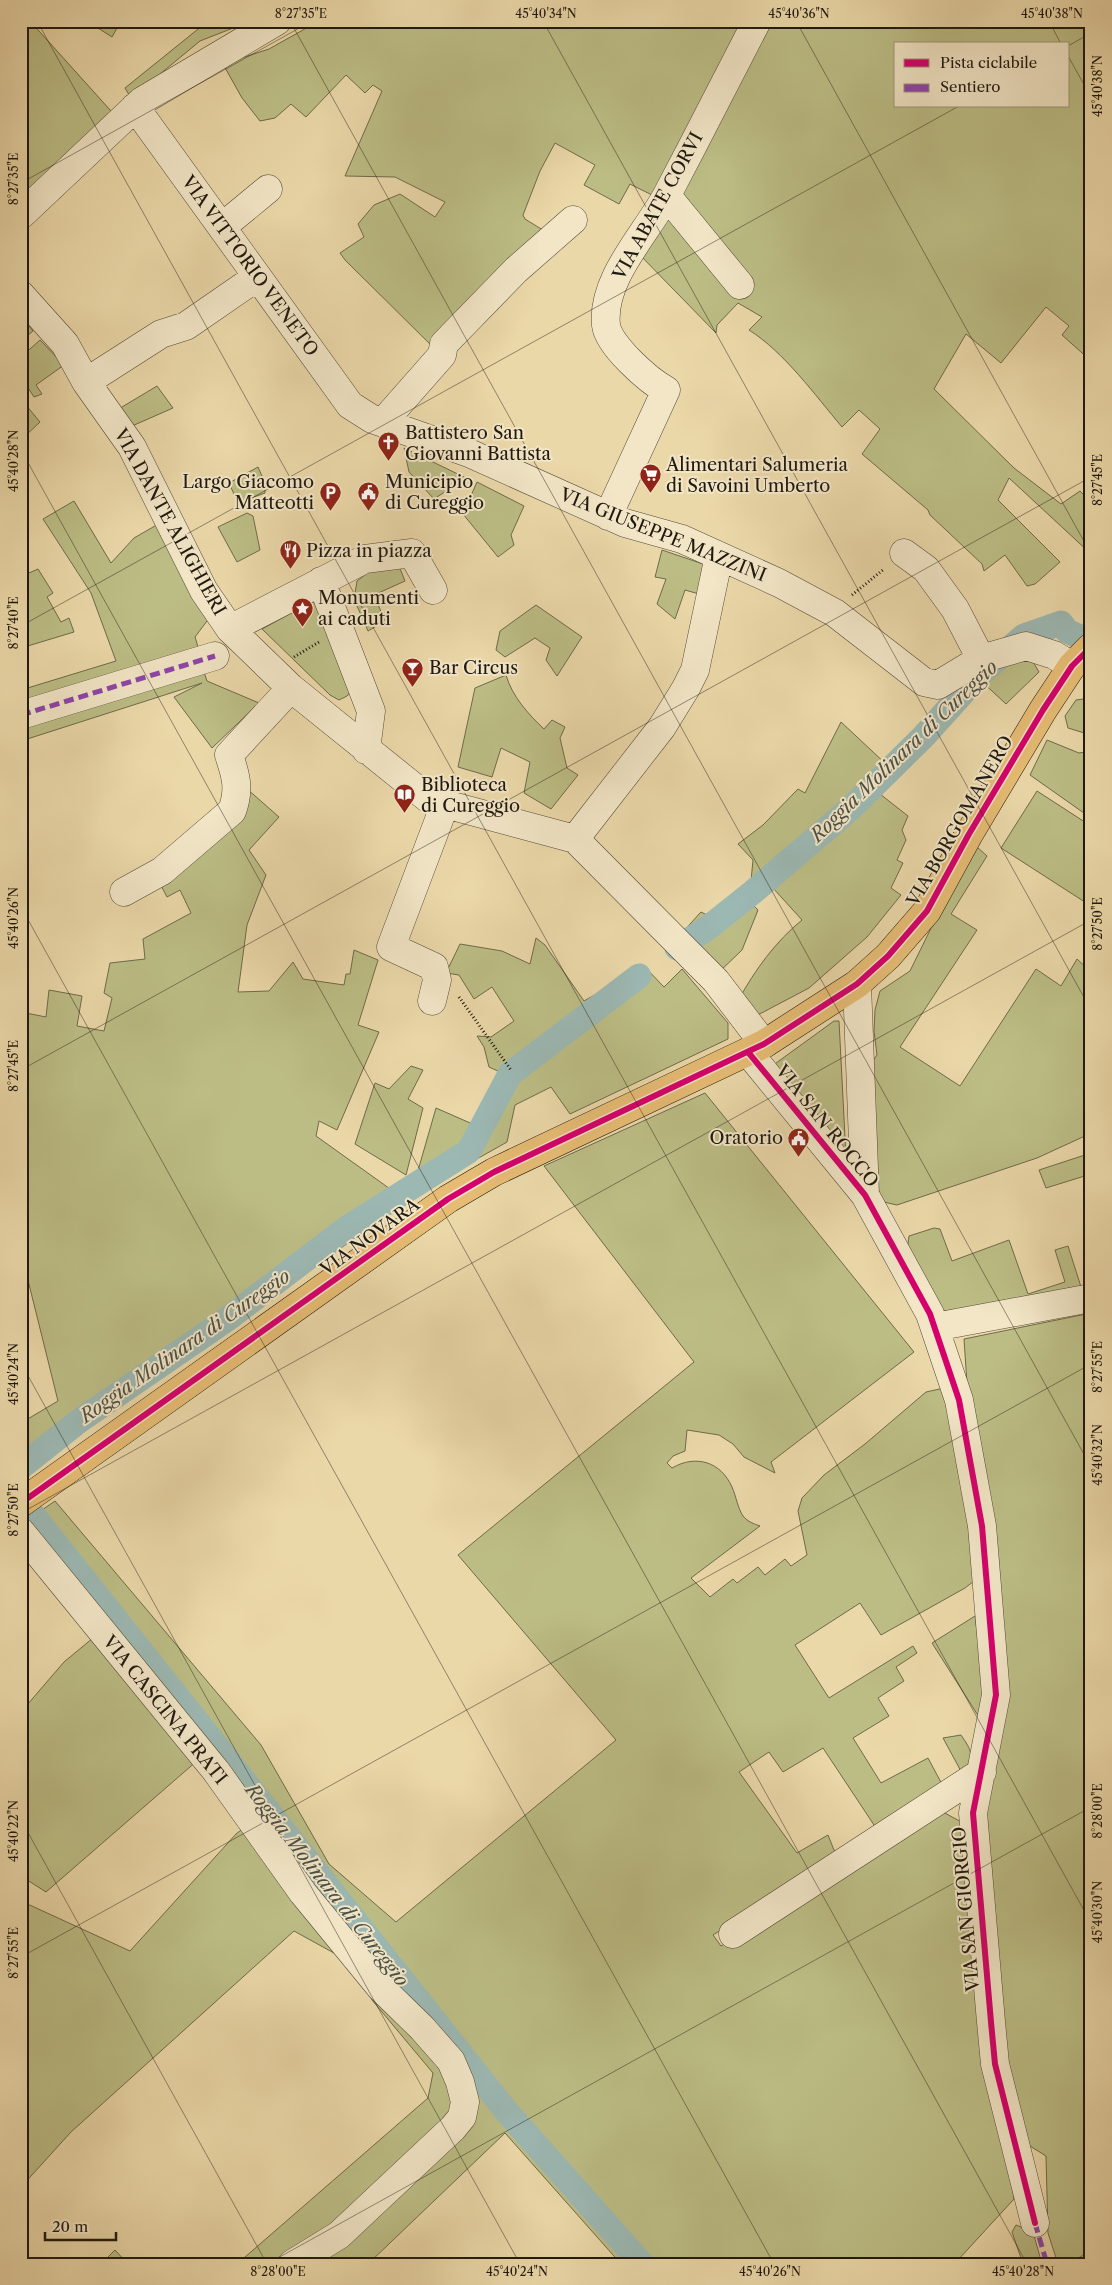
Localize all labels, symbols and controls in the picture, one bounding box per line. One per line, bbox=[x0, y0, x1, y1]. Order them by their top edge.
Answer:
text: 8°27'35"E bbox=[275, 6, 327, 21]
text: 45°40'34"N bbox=[515, 6, 577, 21]
text: 45°40'36"N bbox=[768, 6, 830, 21]
text: 45°40'38"N bbox=[1021, 6, 1083, 21]
legend bbox=[894, 42, 1070, 108]
text: Pista ciclabile bbox=[940, 53, 1037, 72]
text: 45°40'38"N bbox=[1090, 55, 1105, 117]
text: Sentiero bbox=[940, 77, 1000, 96]
street label: VIA ABATE CORVI bbox=[608, 128, 708, 285]
text: 8°27'35"E bbox=[6, 153, 21, 205]
street label: VIA VITTORIO VENETO bbox=[176, 171, 323, 361]
place label: Battistero San Giovanni Battista bbox=[405, 422, 551, 465]
street label: VIA DANTE ALIGHIERI bbox=[109, 424, 231, 619]
text: 45°40'28"N bbox=[6, 430, 21, 492]
church icon: Battistero San Giovanni Battista bbox=[377, 431, 401, 462]
place label: Alimentari Salumeria di Savoini Umberto bbox=[665, 454, 849, 497]
text: 8°27'45"E bbox=[1090, 454, 1105, 506]
supermarket icon: Alimentari Salumeria di Savoini Umberto bbox=[638, 463, 662, 494]
place label: Largo Giacomo Matteotti bbox=[182, 471, 315, 514]
place label: Municipio di Cureggio bbox=[385, 471, 484, 514]
parking icon: Largo Giacomo Matteotti bbox=[318, 480, 342, 511]
public building icon: Municipio di Cureggio bbox=[357, 480, 381, 511]
street label: VIA GIUSEPPE MAZZINI bbox=[556, 483, 769, 587]
restaurant icon: Pizza in piazza bbox=[278, 539, 302, 570]
place label: Pizza in piazza bbox=[306, 540, 432, 562]
place label: Monumenti ai caduti bbox=[318, 587, 420, 630]
text: 8°27'40"E bbox=[6, 596, 21, 650]
place icon: Monumenti ai caduti bbox=[290, 596, 314, 627]
water label: Roggia Molinara di Cureggio bbox=[804, 655, 1002, 848]
bar icon: Bar Circus bbox=[401, 656, 425, 687]
place label: Bar Circus bbox=[429, 657, 518, 679]
street label: VIA BORGOMANERO bbox=[902, 732, 1018, 911]
place label: Biblioteca di Cureggio bbox=[421, 774, 520, 817]
library icon: Biblioteca di Cureggio bbox=[393, 783, 417, 814]
text: 45°40'26"N bbox=[6, 887, 21, 949]
text: 8°27'50"E bbox=[1090, 897, 1105, 951]
text: 8°27'45"E bbox=[6, 1040, 21, 1092]
street label: VIA SAN ROCCO bbox=[770, 1059, 883, 1192]
public building icon: Oratorio bbox=[787, 1126, 811, 1157]
place label: Oratorio bbox=[710, 1127, 783, 1149]
street label: VIA NOVARA bbox=[315, 1193, 425, 1281]
water label: Roggia Molinara di Cureggio bbox=[74, 1264, 295, 1429]
text: 8°27'55"E bbox=[1090, 1341, 1105, 1393]
text: 45°40'24"N bbox=[6, 1343, 21, 1405]
text: 45°40'32"N bbox=[1090, 1424, 1105, 1486]
text: 8°27'50"E bbox=[6, 1483, 21, 1537]
street label: VIA CASCINA PRATI bbox=[98, 1630, 232, 1789]
water label: Roggia Molinara di Cureggio bbox=[239, 1777, 413, 1991]
text: 8°28'00"E bbox=[1090, 1783, 1105, 1839]
text: 45°40'22"N bbox=[6, 1800, 21, 1862]
street label: VIA SAN GIORGIO bbox=[948, 1826, 984, 1993]
text: 45°40'30"N bbox=[1090, 1881, 1105, 1943]
text: 8°27'55"E bbox=[6, 1927, 21, 1979]
scale bar bbox=[45, 2210, 116, 2242]
text: 20 m bbox=[52, 2217, 88, 2236]
text: 8°28'00"E bbox=[250, 2264, 306, 2279]
text: 45°40'24"N bbox=[486, 2264, 548, 2279]
text: 45°40'26"N bbox=[739, 2264, 801, 2279]
text: 45°40'28"N bbox=[992, 2264, 1054, 2279]

